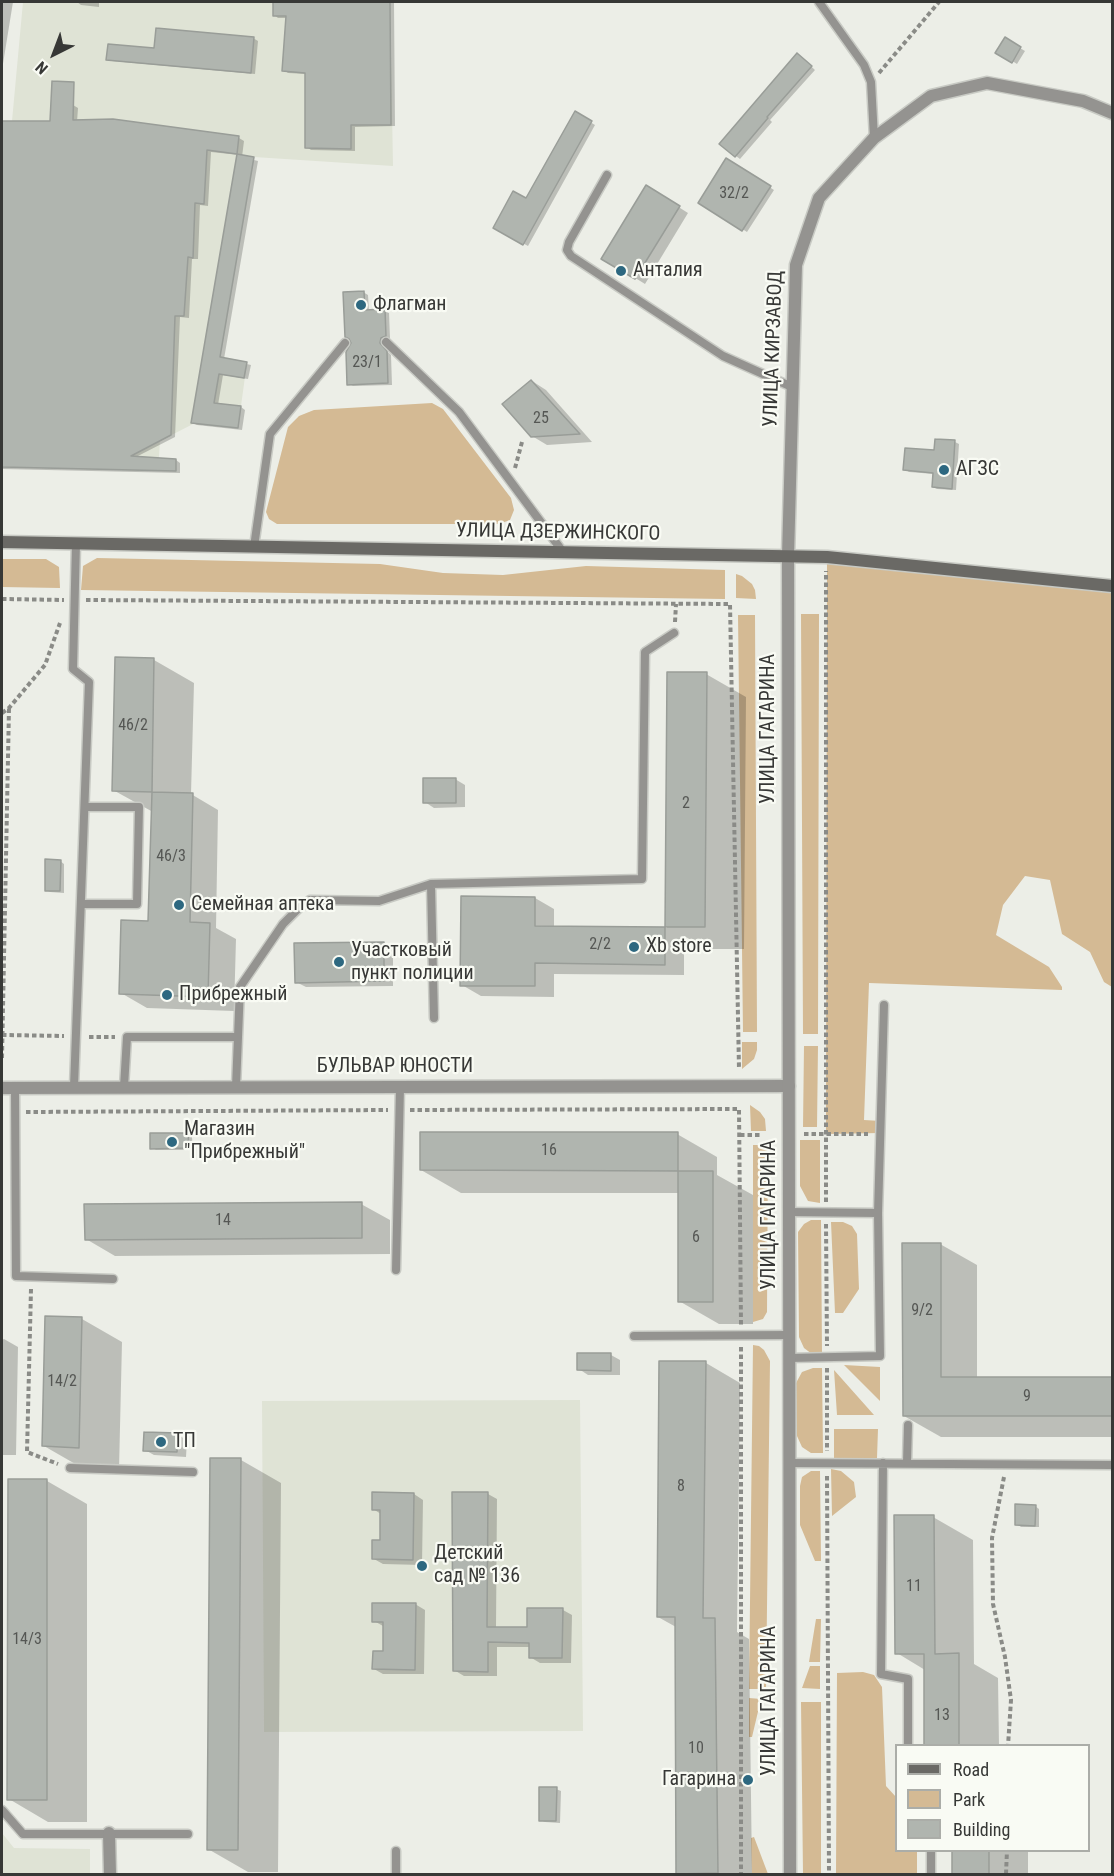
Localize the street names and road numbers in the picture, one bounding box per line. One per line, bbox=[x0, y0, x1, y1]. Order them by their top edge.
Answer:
street label: УЛИЦА КИРЗАВОД bbox=[759, 270, 789, 428]
street label: УЛИЦА ДЗЕРЖИНСКОГО bbox=[456, 519, 660, 547]
street label: УЛИЦА ГАГАРИНА bbox=[757, 654, 781, 804]
street label: БУЛЬВАР ЮНОСТИ bbox=[317, 1055, 473, 1079]
street label: УЛИЦА ГАГАРИНА bbox=[758, 1140, 782, 1290]
street label: УЛИЦА ГАГАРИНА bbox=[758, 1626, 782, 1776]

